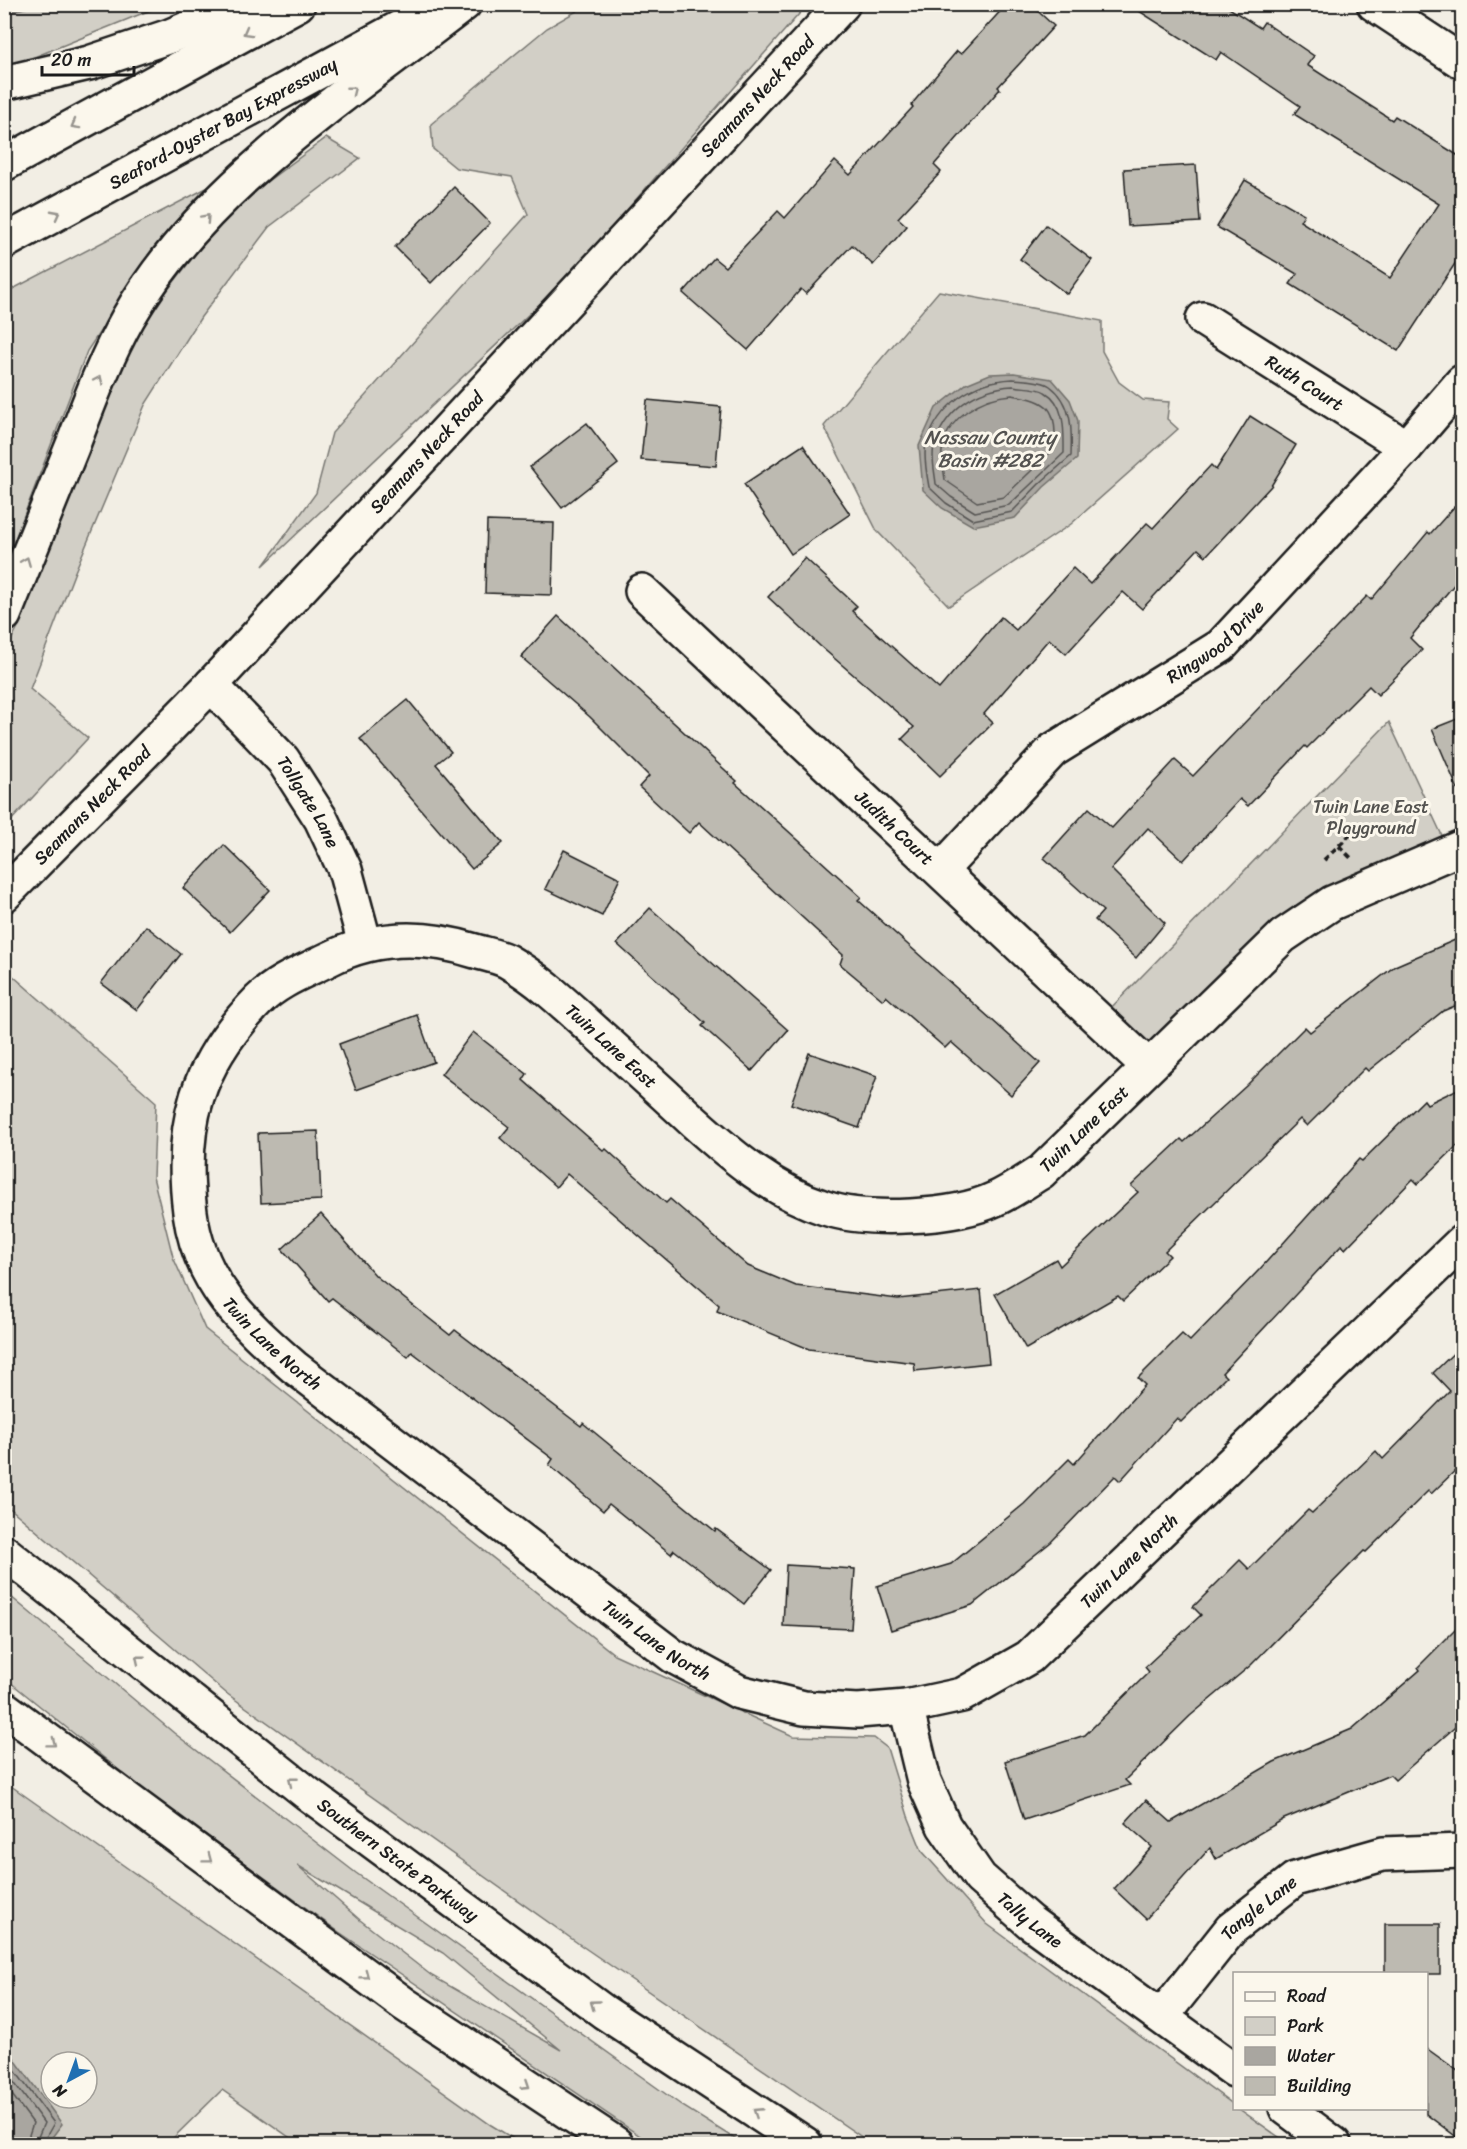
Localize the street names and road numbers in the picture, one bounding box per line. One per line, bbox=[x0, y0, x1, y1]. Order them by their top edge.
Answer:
street label: Seamans Neck Road bbox=[692, 26, 824, 165]
street label: Seaford-Oyster Bay Expressway bbox=[103, 48, 344, 198]
street label: Ruth Court bbox=[1259, 346, 1350, 420]
street label: Seamans Neck Road bbox=[361, 383, 493, 521]
street label: Ringwood Drive bbox=[1160, 592, 1272, 692]
street label: Seamans Neck Road bbox=[26, 737, 160, 873]
street label: Tollgate Lane bbox=[268, 749, 349, 854]
street label: Judith Court bbox=[846, 781, 942, 874]
street label: Twin Lane East bbox=[557, 995, 665, 1097]
street label: Twin Lane East bbox=[1031, 1077, 1137, 1181]
street label: Twin Lane North bbox=[214, 1290, 329, 1399]
street label: Twin Lane North bbox=[1072, 1505, 1186, 1617]
street label: Twin Lane North bbox=[595, 1591, 717, 1690]
street label: Southern State Parkway bbox=[310, 1789, 486, 1931]
street label: Tangle Lane bbox=[1212, 1867, 1305, 1947]
street label: Tally Lane bbox=[989, 1884, 1070, 1957]

